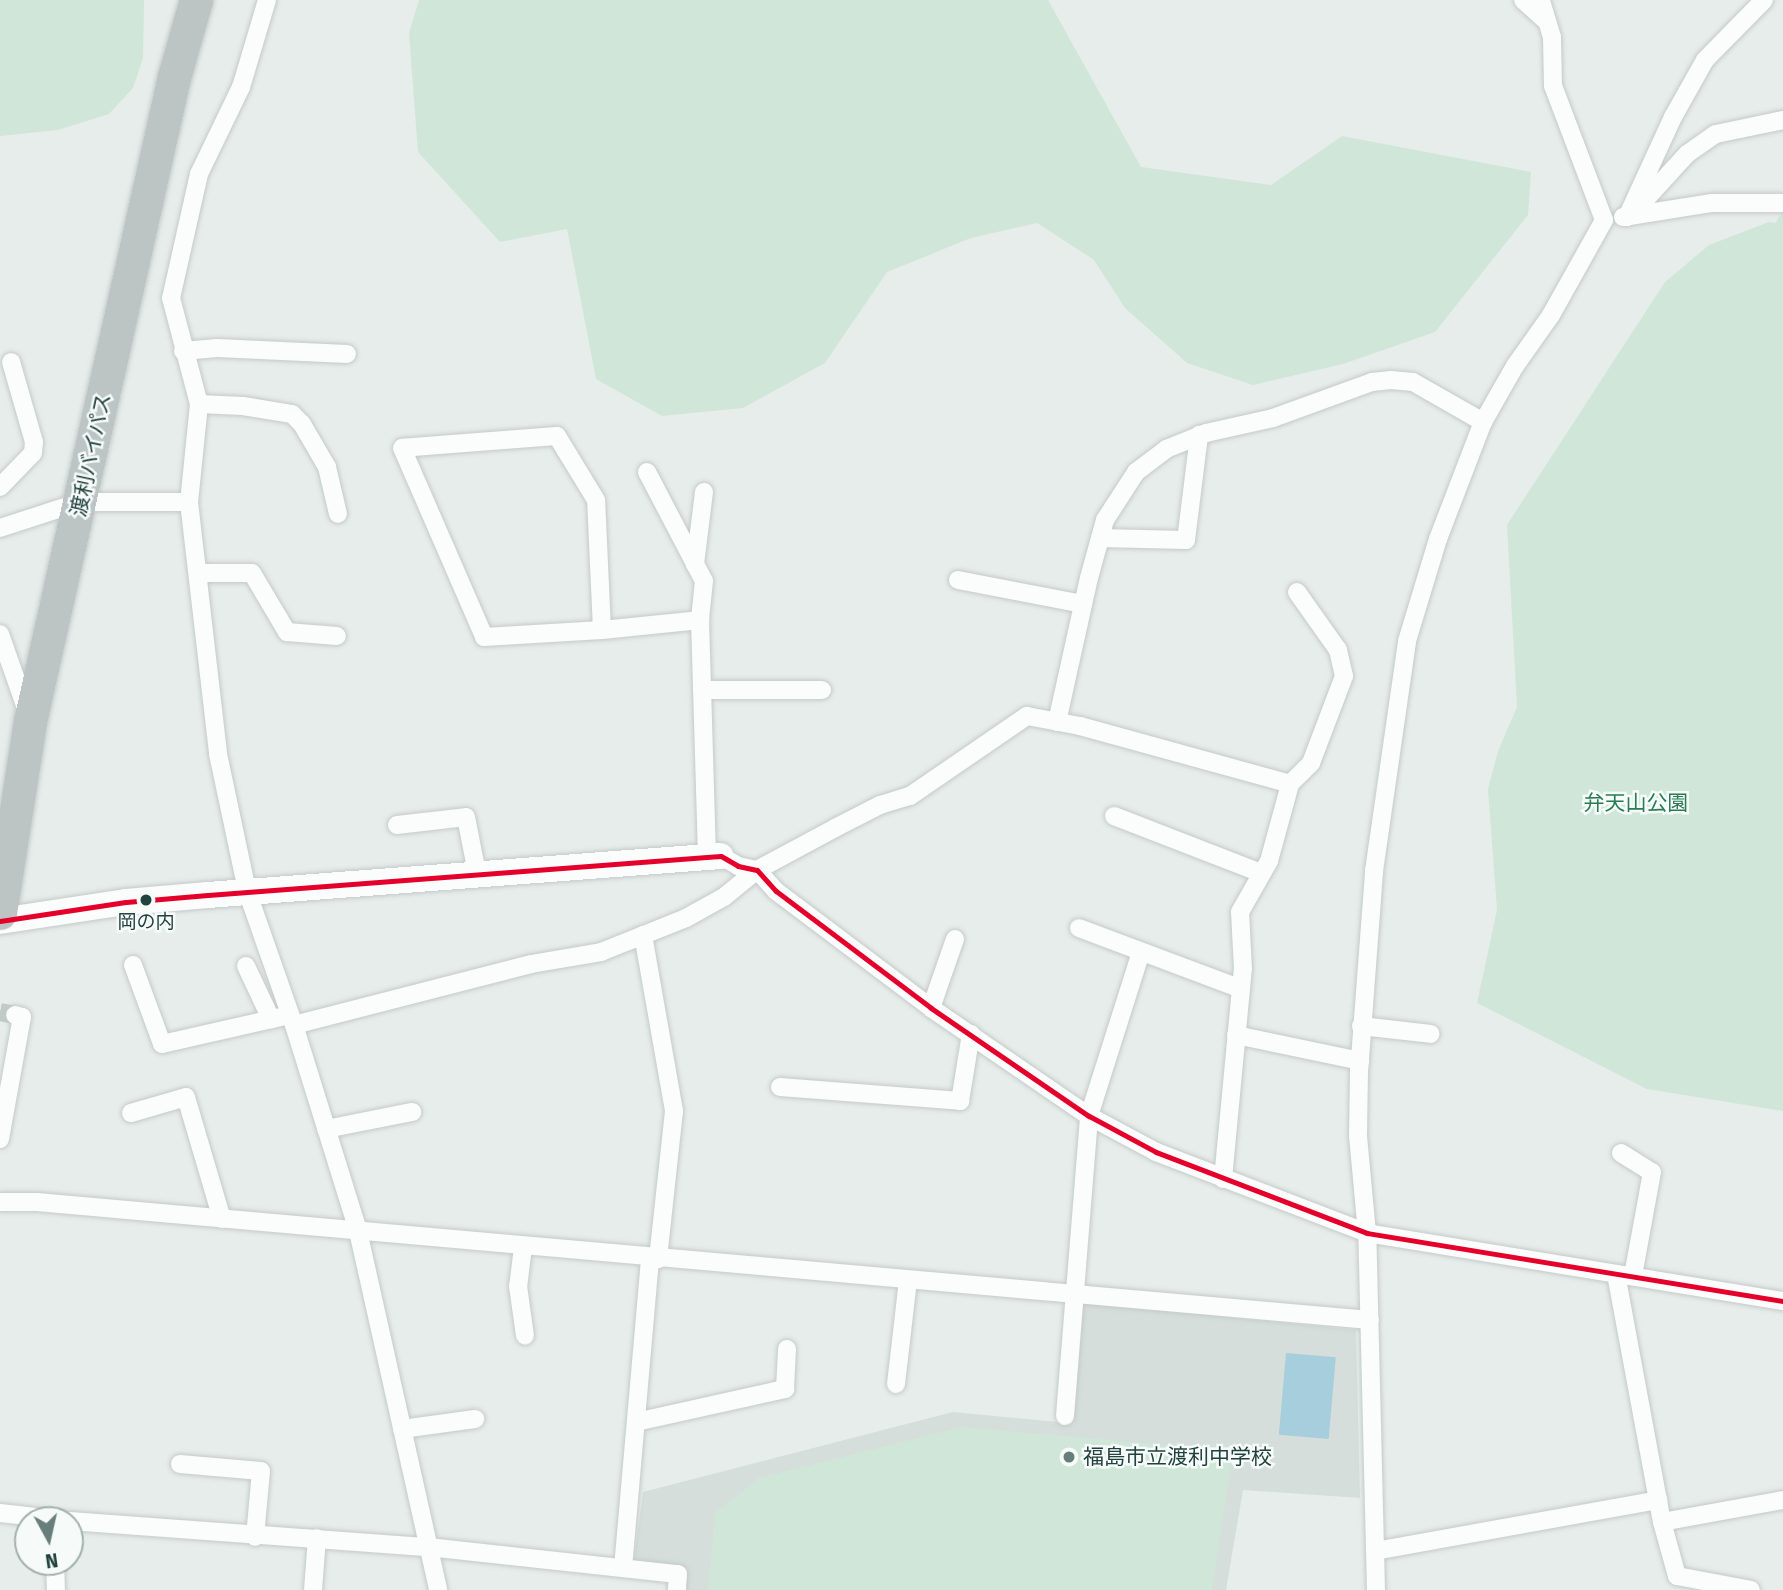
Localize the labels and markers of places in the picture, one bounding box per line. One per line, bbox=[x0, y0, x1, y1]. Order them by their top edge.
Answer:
marker: 岡の内 bbox=[139, 893, 153, 907]
place label: 岡の内 bbox=[118, 911, 174, 933]
place label: 福島市立渡利中学校 bbox=[1083, 1444, 1272, 1470]
marker: 福島市立渡利中学校 bbox=[1061, 1449, 1077, 1465]

